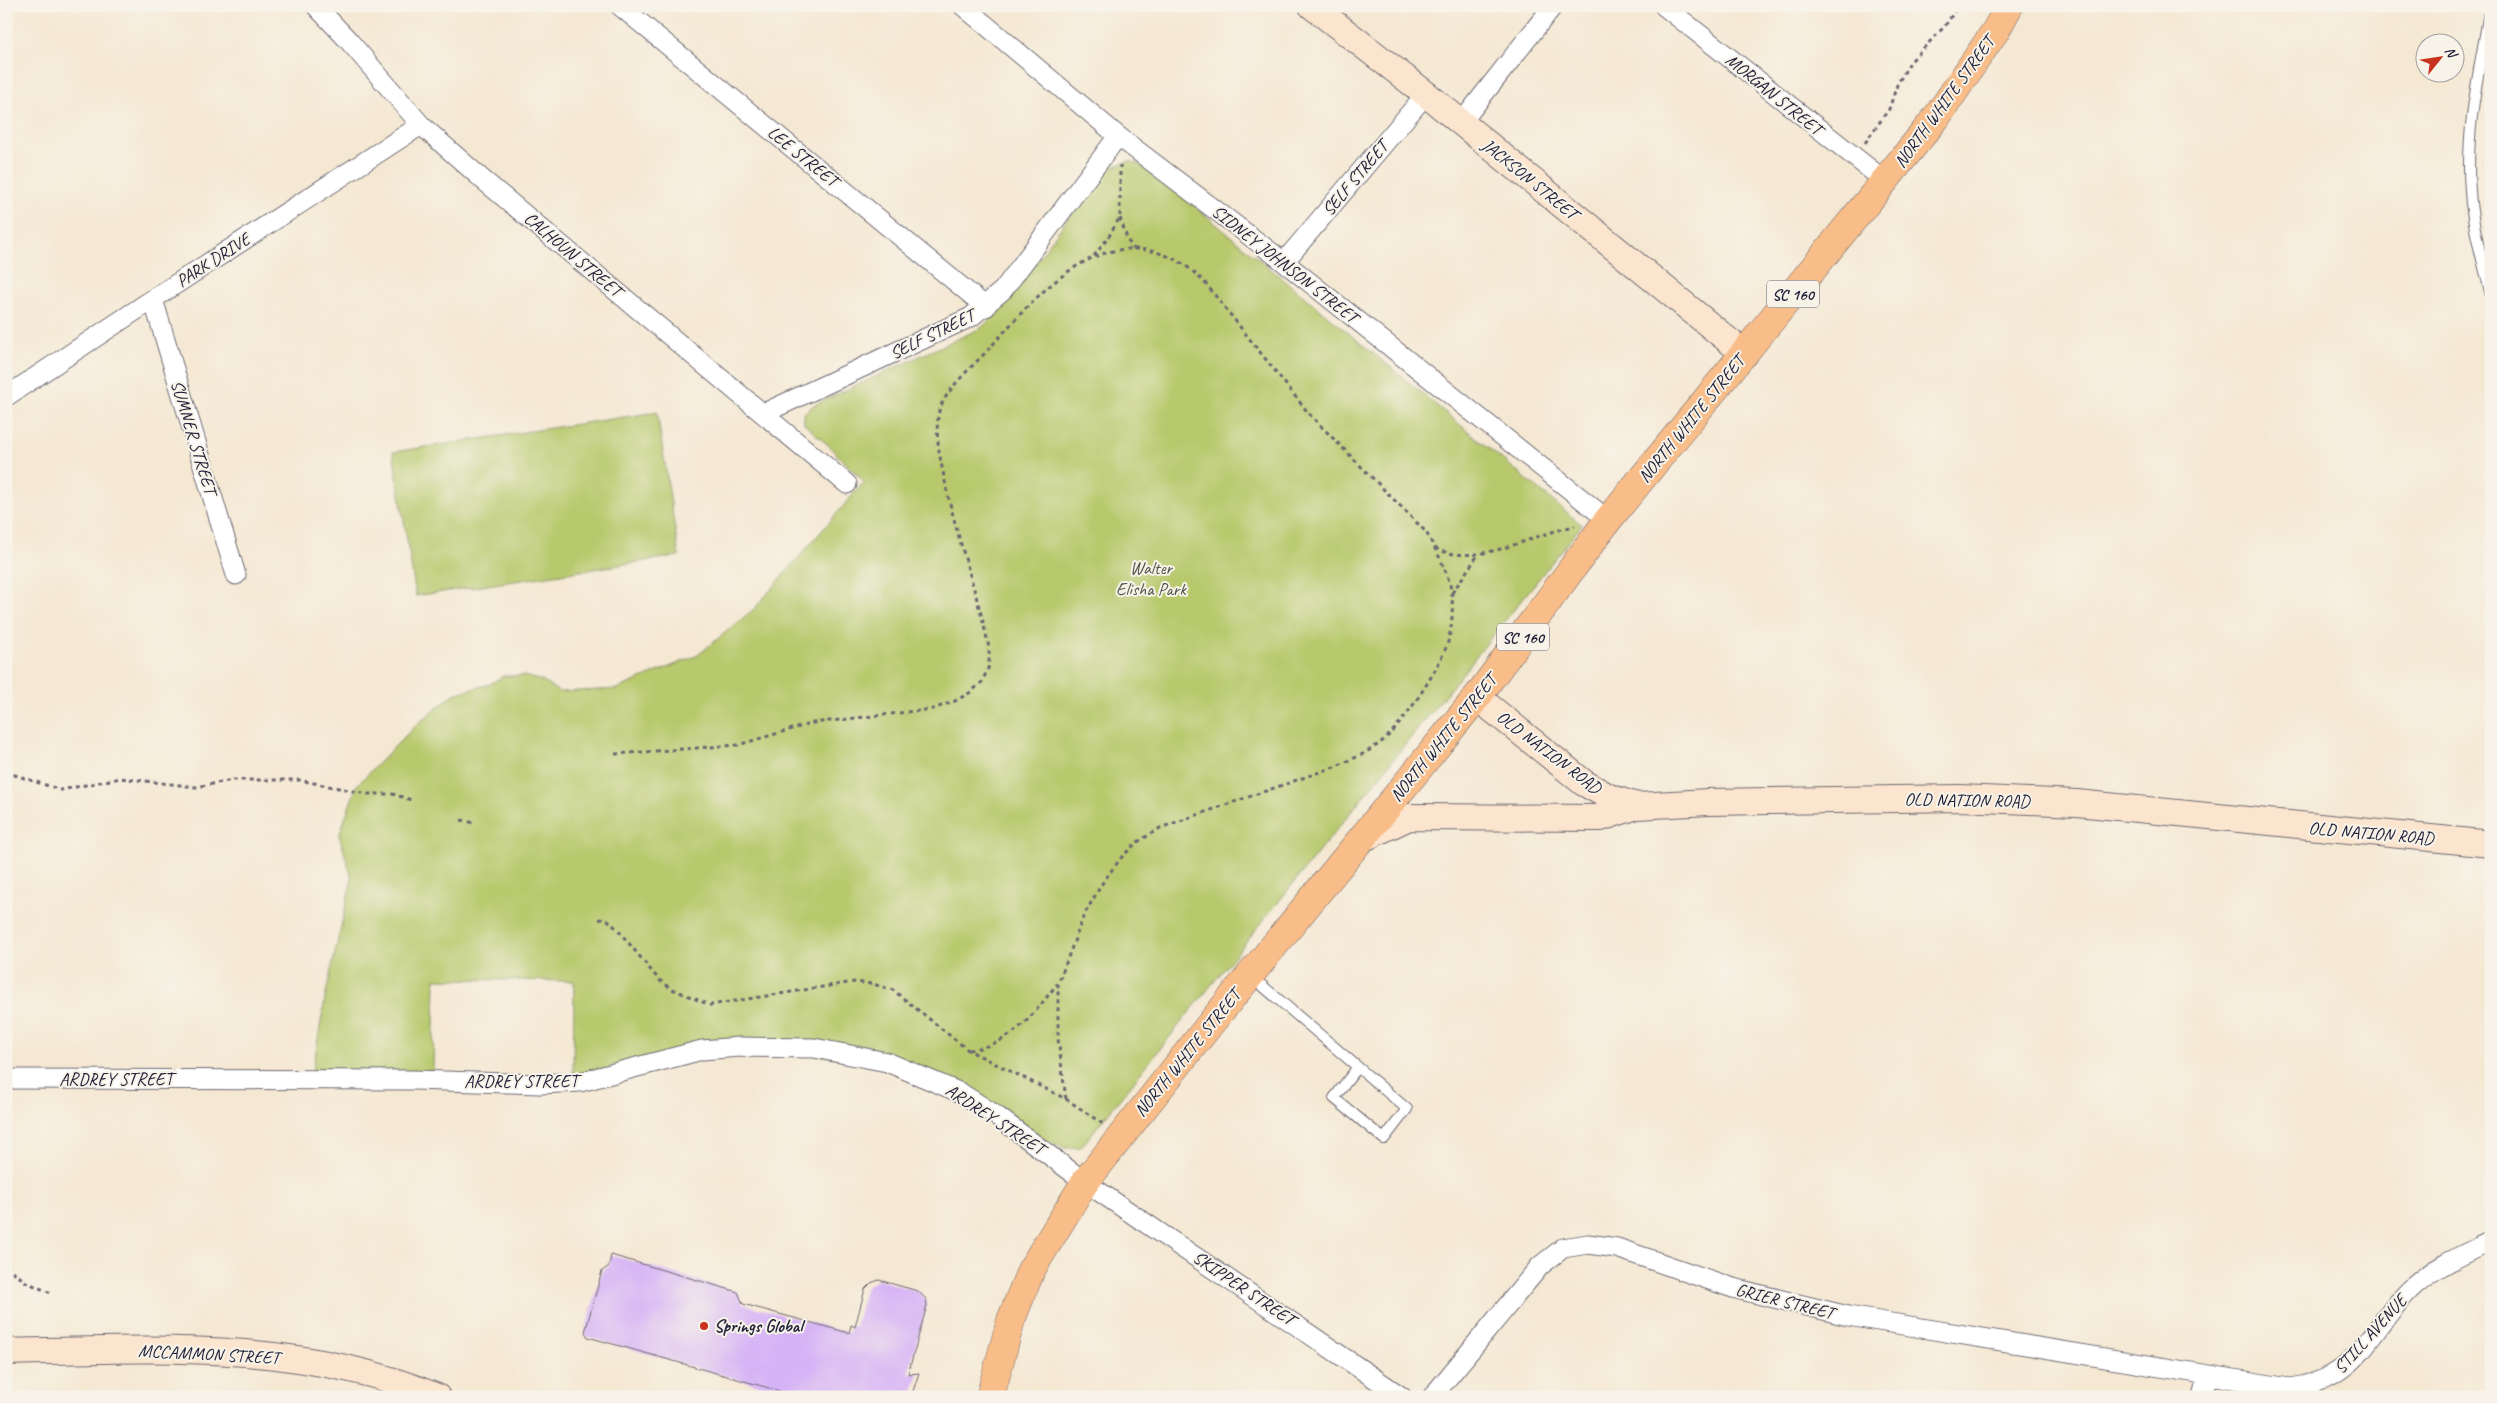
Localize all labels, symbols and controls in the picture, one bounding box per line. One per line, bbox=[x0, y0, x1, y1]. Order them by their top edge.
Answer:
street label: NORTH WHITE STREET bbox=[1889, 28, 2002, 172]
north arrow bbox=[2414, 32, 2464, 82]
text: N bbox=[2441, 44, 2462, 62]
street label: MORGAN STREET bbox=[1721, 49, 1830, 142]
street label: LEE STREET bbox=[763, 121, 846, 194]
street label: SELF STREET bbox=[1317, 133, 1395, 220]
street label: JACKSON STREET bbox=[1477, 133, 1586, 227]
street label: SIDNEY JOHNSON STREET bbox=[1208, 200, 1365, 330]
street label: CALHOUN STREET bbox=[520, 207, 630, 304]
street label: PARK DRIVE bbox=[172, 227, 256, 292]
road number: SC 160 bbox=[1767, 280, 1819, 308]
street label: SELF STREET bbox=[886, 302, 981, 364]
street label: NORTH WHITE STREET bbox=[1633, 347, 1752, 487]
street label: SUMNER STREET bbox=[166, 378, 223, 501]
park label: Walter Elisha Park bbox=[1116, 557, 1187, 600]
road number: SC 160 bbox=[1497, 624, 1549, 650]
street label: NORTH WHITE STREET bbox=[1385, 666, 1504, 806]
street label: OLD NATION ROAD bbox=[1492, 706, 1607, 799]
street label: OLD NATION ROAD bbox=[1904, 788, 2031, 812]
street label: OLD NATION ROAD bbox=[2308, 817, 2436, 850]
street label: NORTH WHITE STREET bbox=[1129, 981, 1248, 1121]
street label: ARDREY STREET bbox=[59, 1068, 177, 1090]
street label: ARDREY STREET bbox=[464, 1070, 582, 1092]
street label: ARDREY STREET bbox=[941, 1079, 1053, 1162]
street label: SKIPPER STREET bbox=[1189, 1246, 1303, 1333]
street label: GRIER STREET bbox=[1734, 1278, 1840, 1325]
street label: STILL AVENUE bbox=[2329, 1288, 2413, 1378]
place label: Springs Global bbox=[714, 1315, 806, 1337]
marker: Springs Global bbox=[698, 1320, 710, 1332]
street label: MCCAMMON STREET bbox=[138, 1339, 284, 1369]

